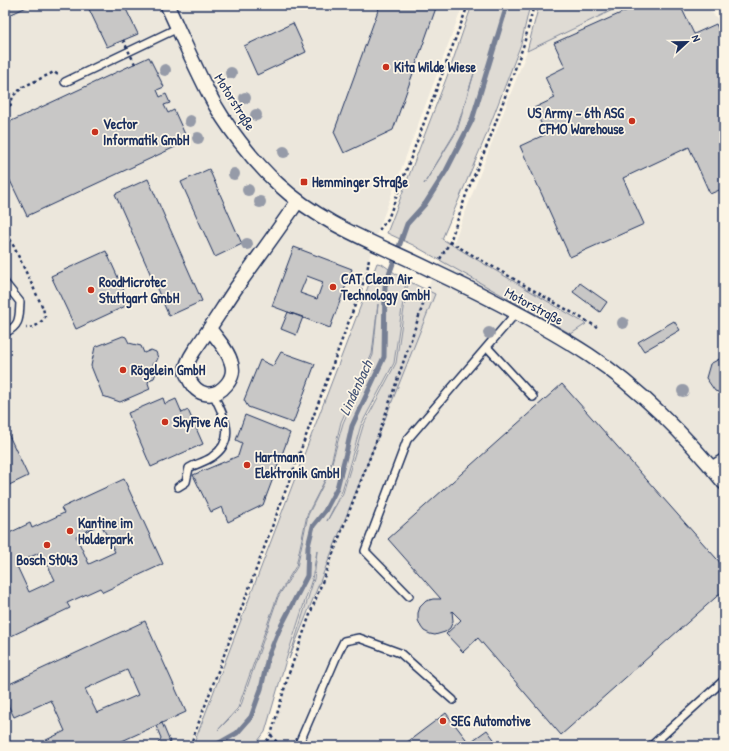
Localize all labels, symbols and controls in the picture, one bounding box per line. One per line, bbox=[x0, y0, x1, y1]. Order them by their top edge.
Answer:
north arrow bbox=[667, 22, 707, 62]
text: N bbox=[689, 33, 704, 44]
place label: Kita Wilde Wiese bbox=[394, 57, 476, 76]
marker: Kita Wilde Wiese bbox=[381, 62, 391, 72]
street label: Motorstraße bbox=[210, 70, 261, 135]
place label: US Army - 6th ASG CFMO Warehouse bbox=[527, 103, 624, 138]
place label: Vector Informatik GmbH bbox=[103, 114, 190, 149]
marker: US Army - 6th ASG CFMO Warehouse bbox=[627, 116, 637, 126]
marker: Vector Informatik GmbH bbox=[90, 127, 100, 137]
place label: Hemminger Straße bbox=[312, 172, 409, 193]
marker: Hemminger Straße bbox=[299, 177, 309, 187]
place label: CAT Clean Air Technology GmbH bbox=[340, 269, 430, 306]
place label: RoodMicrotec Stuttgart GmbH bbox=[99, 272, 180, 309]
marker: CAT Clean Air Technology GmbH bbox=[328, 282, 338, 292]
street label: Motorstraße bbox=[501, 282, 567, 330]
marker: RoodMicrotec Stuttgart GmbH bbox=[86, 285, 96, 295]
water label: Lindenbach bbox=[334, 355, 378, 419]
place label: Rögelein GmbH bbox=[131, 360, 206, 381]
marker: Rögelein GmbH bbox=[118, 365, 128, 375]
place label: SkyFive AG bbox=[173, 412, 228, 433]
marker: SkyFive AG bbox=[160, 417, 170, 427]
place label: Hartmann Elektronik GmbH bbox=[255, 447, 340, 482]
marker: Hartmann Elektronik GmbH bbox=[242, 460, 252, 470]
place label: Kantine im Holderpark bbox=[78, 513, 133, 550]
marker: Kantine im Holderpark bbox=[65, 526, 75, 536]
marker: Bosch St043 bbox=[42, 540, 52, 550]
place label: Bosch St043 bbox=[16, 550, 79, 569]
place label: SEG Automotive bbox=[451, 711, 531, 730]
marker: SEG Automotive bbox=[438, 716, 448, 726]

